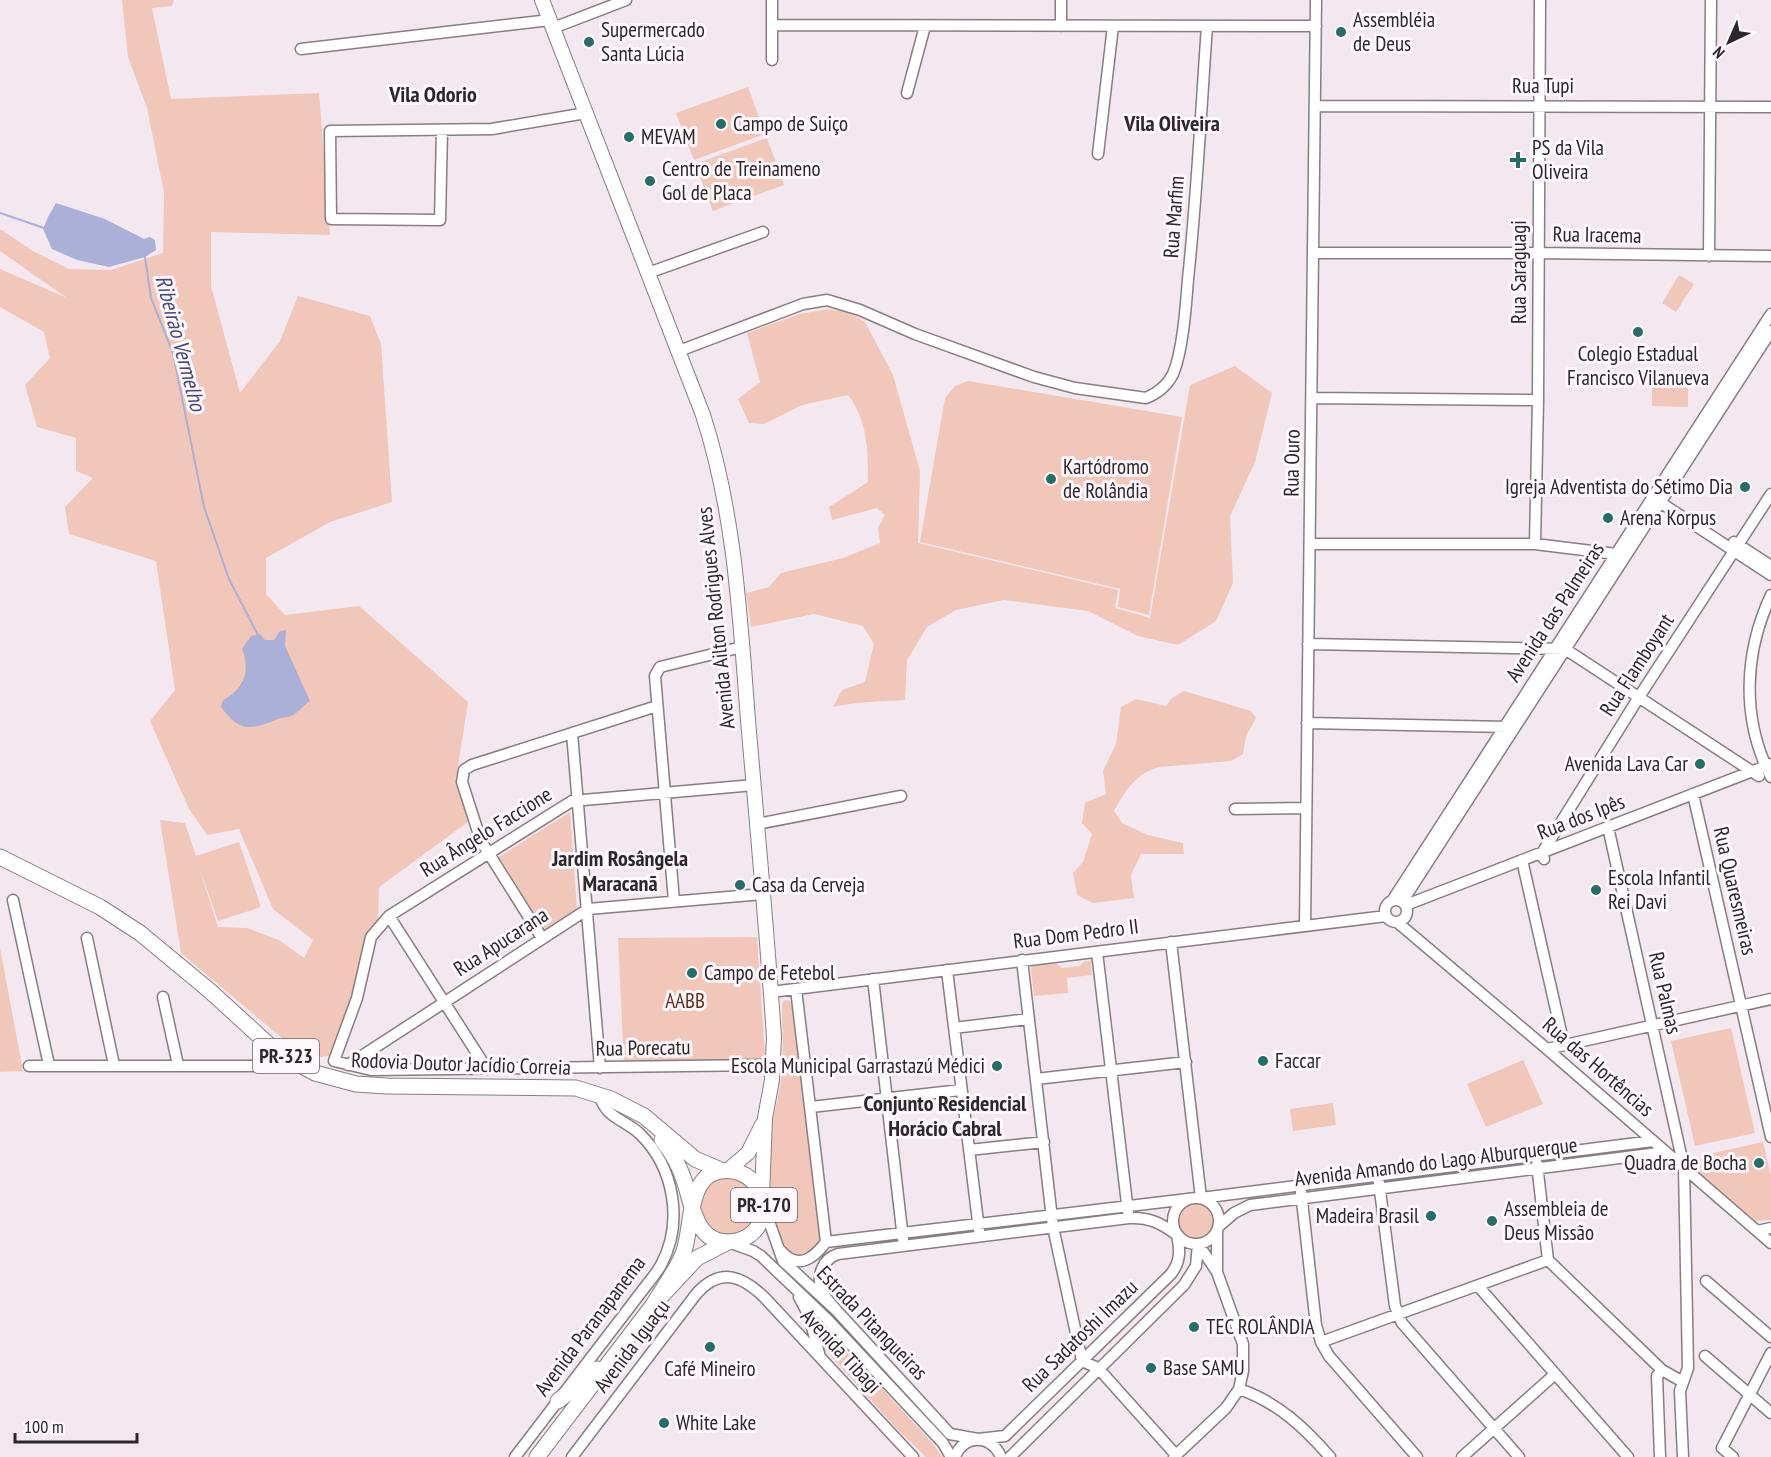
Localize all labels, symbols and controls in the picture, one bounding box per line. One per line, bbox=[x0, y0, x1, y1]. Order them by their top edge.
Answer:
place label: Assembléia de Deus bbox=[1353, 6, 1435, 57]
north arrow bbox=[1699, 12, 1759, 72]
place label: Supermercado Santa Lúcia bbox=[601, 16, 705, 67]
marker: Assembléia de Deus bbox=[1334, 25, 1348, 39]
marker: Supermercado Santa Lúcia bbox=[582, 35, 596, 49]
text: N bbox=[1709, 43, 1729, 63]
street label: Rua Tupi bbox=[1512, 72, 1574, 99]
district label: Vila Odorio bbox=[388, 80, 477, 108]
district label: Vila Oliveira bbox=[1123, 109, 1220, 137]
place label: Campo de Suiço bbox=[733, 110, 848, 137]
marker: Campo de Suiço bbox=[714, 117, 728, 131]
place label: MEVAM bbox=[641, 123, 696, 150]
marker: MEVAM bbox=[622, 130, 636, 144]
place label: PS da Vila Oliveira bbox=[1532, 134, 1604, 185]
marker: PS da Vila Oliveira bbox=[1509, 151, 1527, 169]
place label: Centro de Treinameno Gol de Placa bbox=[662, 155, 821, 206]
marker: Centro de Treinameno Gol de Placa bbox=[643, 174, 657, 188]
street label: Rua Marfim bbox=[1157, 175, 1190, 259]
street label: Rua Saraguagi bbox=[1505, 220, 1532, 324]
street label: Rua Iracema bbox=[1552, 220, 1642, 249]
water label: Ribeirão Vermelho bbox=[149, 272, 213, 415]
marker: Colegio Estadual Francisco Vilanueva bbox=[1631, 325, 1645, 339]
place label: Colegio Estadual Francisco Vilanueva bbox=[1567, 340, 1709, 391]
street label: Rua Ouro bbox=[1277, 429, 1306, 497]
place label: Kartódromo de Rolândia bbox=[1063, 453, 1149, 504]
marker: Kartódromo de Rolândia bbox=[1044, 472, 1058, 486]
place label: Igreja Adventista do Sétimo Dia bbox=[1505, 473, 1733, 500]
marker: Igreja Adventista do Sétimo Dia bbox=[1738, 480, 1752, 494]
place label: Arena Korpus bbox=[1620, 504, 1716, 531]
street label: Avenida Ailton Rodrigues Alves bbox=[690, 506, 741, 731]
marker: Arena Korpus bbox=[1601, 511, 1615, 525]
street label: Avenida das Palmeiras bbox=[1499, 537, 1610, 687]
street label: Rua Flamboyant bbox=[1593, 608, 1680, 721]
place label: Avenida Lava Car bbox=[1565, 750, 1688, 777]
marker: Avenida Lava Car bbox=[1693, 757, 1707, 771]
street label: Rua Ângelo Faccione bbox=[415, 780, 556, 883]
street label: Rua dos Ipês bbox=[1533, 788, 1628, 846]
street label: Rua Quaresmeiras bbox=[1708, 824, 1763, 958]
district label: Jardim Rosângela Maracanã bbox=[551, 844, 688, 897]
place label: Escola Infantil Rei Davi bbox=[1608, 864, 1711, 915]
place label: Casa da Cerveja bbox=[752, 871, 865, 898]
marker: Casa da Cerveja bbox=[733, 878, 747, 892]
marker: Escola Infantil Rei Davi bbox=[1589, 883, 1603, 897]
street label: Rua Apucarana bbox=[448, 901, 553, 982]
street label: Rua Dom Pedro II bbox=[1012, 912, 1140, 955]
street label: Rua Palmas bbox=[1643, 949, 1688, 1037]
place label: Campo de Fetebol bbox=[704, 959, 835, 986]
marker: Campo de Fetebol bbox=[685, 966, 699, 980]
park label: AABB bbox=[665, 987, 705, 1014]
street label: Rua das Hortências bbox=[1537, 1011, 1660, 1122]
street label: Rua Porecatu bbox=[595, 1033, 691, 1062]
road number: PR-323 bbox=[253, 1039, 319, 1073]
street label: Rodovia Doutor Jacídio Correia bbox=[351, 1046, 571, 1081]
place label: Faccar bbox=[1275, 1047, 1321, 1074]
place label: Escola Municipal Garrastazú Médici bbox=[731, 1052, 985, 1079]
marker: Faccar bbox=[1256, 1054, 1270, 1068]
marker: Escola Municipal Garrastazú Médici bbox=[990, 1059, 1004, 1073]
district label: Conjunto Residencial Horácio Cabral bbox=[864, 1089, 1027, 1142]
street label: Avenida Amando do Lago Alburquerque bbox=[1293, 1131, 1579, 1192]
place label: Quadra de Bocha bbox=[1624, 1149, 1747, 1176]
marker: Quadra de Bocha bbox=[1752, 1156, 1766, 1170]
road number: PR-170 bbox=[731, 1188, 797, 1222]
place label: Assembleia de Deus Missão bbox=[1504, 1195, 1608, 1246]
place label: Madeira Brasil bbox=[1316, 1202, 1419, 1229]
marker: Madeira Brasil bbox=[1424, 1209, 1438, 1223]
marker: Assembleia de Deus Missão bbox=[1485, 1214, 1499, 1228]
street label: Avenida Paranapanema bbox=[528, 1250, 651, 1401]
street label: Estrada Pitangueiras bbox=[811, 1260, 934, 1385]
street label: Rua Sadatoshi Imazu bbox=[1016, 1274, 1143, 1398]
street label: Avenida Iguaçu bbox=[588, 1294, 675, 1398]
street label: Avenida Tibagi bbox=[795, 1303, 888, 1399]
place label: TEC ROLÂNDIA bbox=[1206, 1313, 1315, 1340]
marker: TEC ROLÂNDIA bbox=[1187, 1320, 1201, 1334]
marker: Café Mineiro bbox=[703, 1340, 717, 1354]
place label: Base SAMU bbox=[1163, 1354, 1245, 1381]
place label: Café Mineiro bbox=[664, 1355, 756, 1382]
marker: Base SAMU bbox=[1144, 1361, 1158, 1375]
scale bar bbox=[15, 1406, 136, 1444]
place label: White Lake bbox=[676, 1409, 756, 1436]
text: 100 m bbox=[24, 1415, 64, 1438]
marker: White Lake bbox=[657, 1416, 671, 1430]

